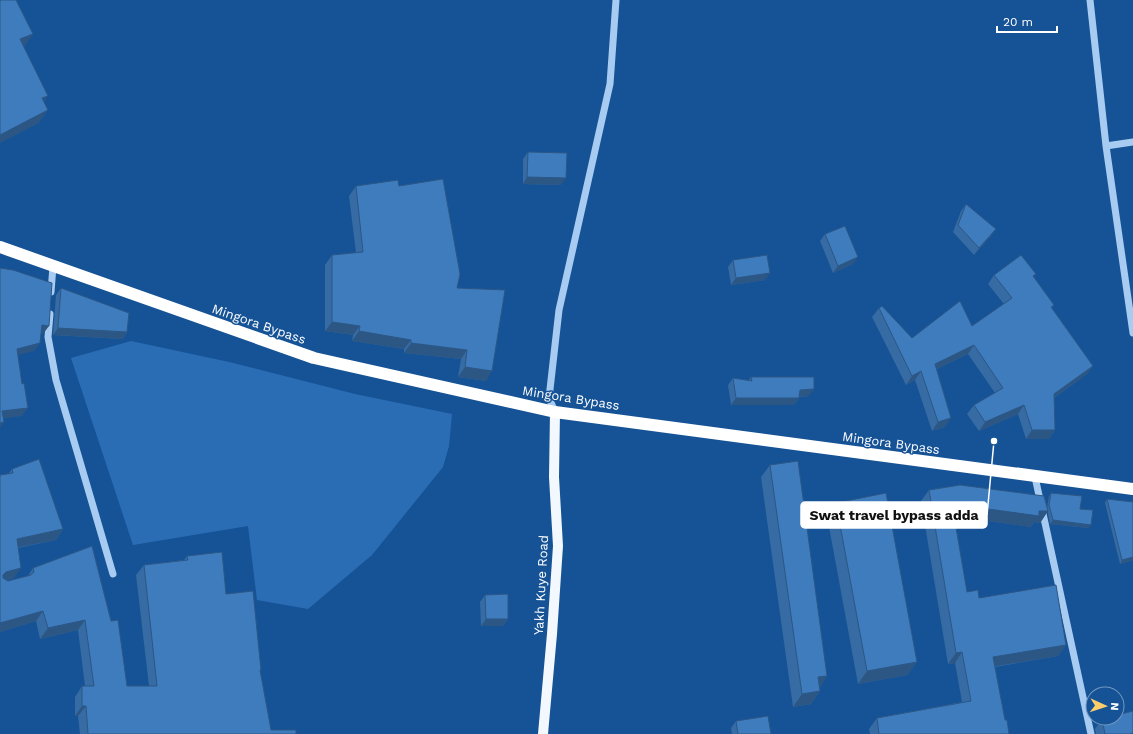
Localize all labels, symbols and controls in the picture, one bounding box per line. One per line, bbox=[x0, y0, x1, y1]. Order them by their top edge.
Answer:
scale bar bbox=[997, 8, 1057, 34]
text: 20 m bbox=[1003, 15, 1033, 29]
street label: Mingora Bypass bbox=[210, 301, 308, 347]
street label: Mingora Bypass bbox=[521, 383, 621, 413]
street label: Mingora Bypass bbox=[841, 429, 941, 457]
callout: Swat travel bypass adda bbox=[801, 502, 987, 528]
text: Swat travel bypass adda bbox=[809, 507, 979, 523]
street label: Yakh Kuye Road bbox=[531, 535, 551, 635]
north arrow bbox=[1085, 686, 1125, 726]
text: N bbox=[1108, 702, 1121, 711]

